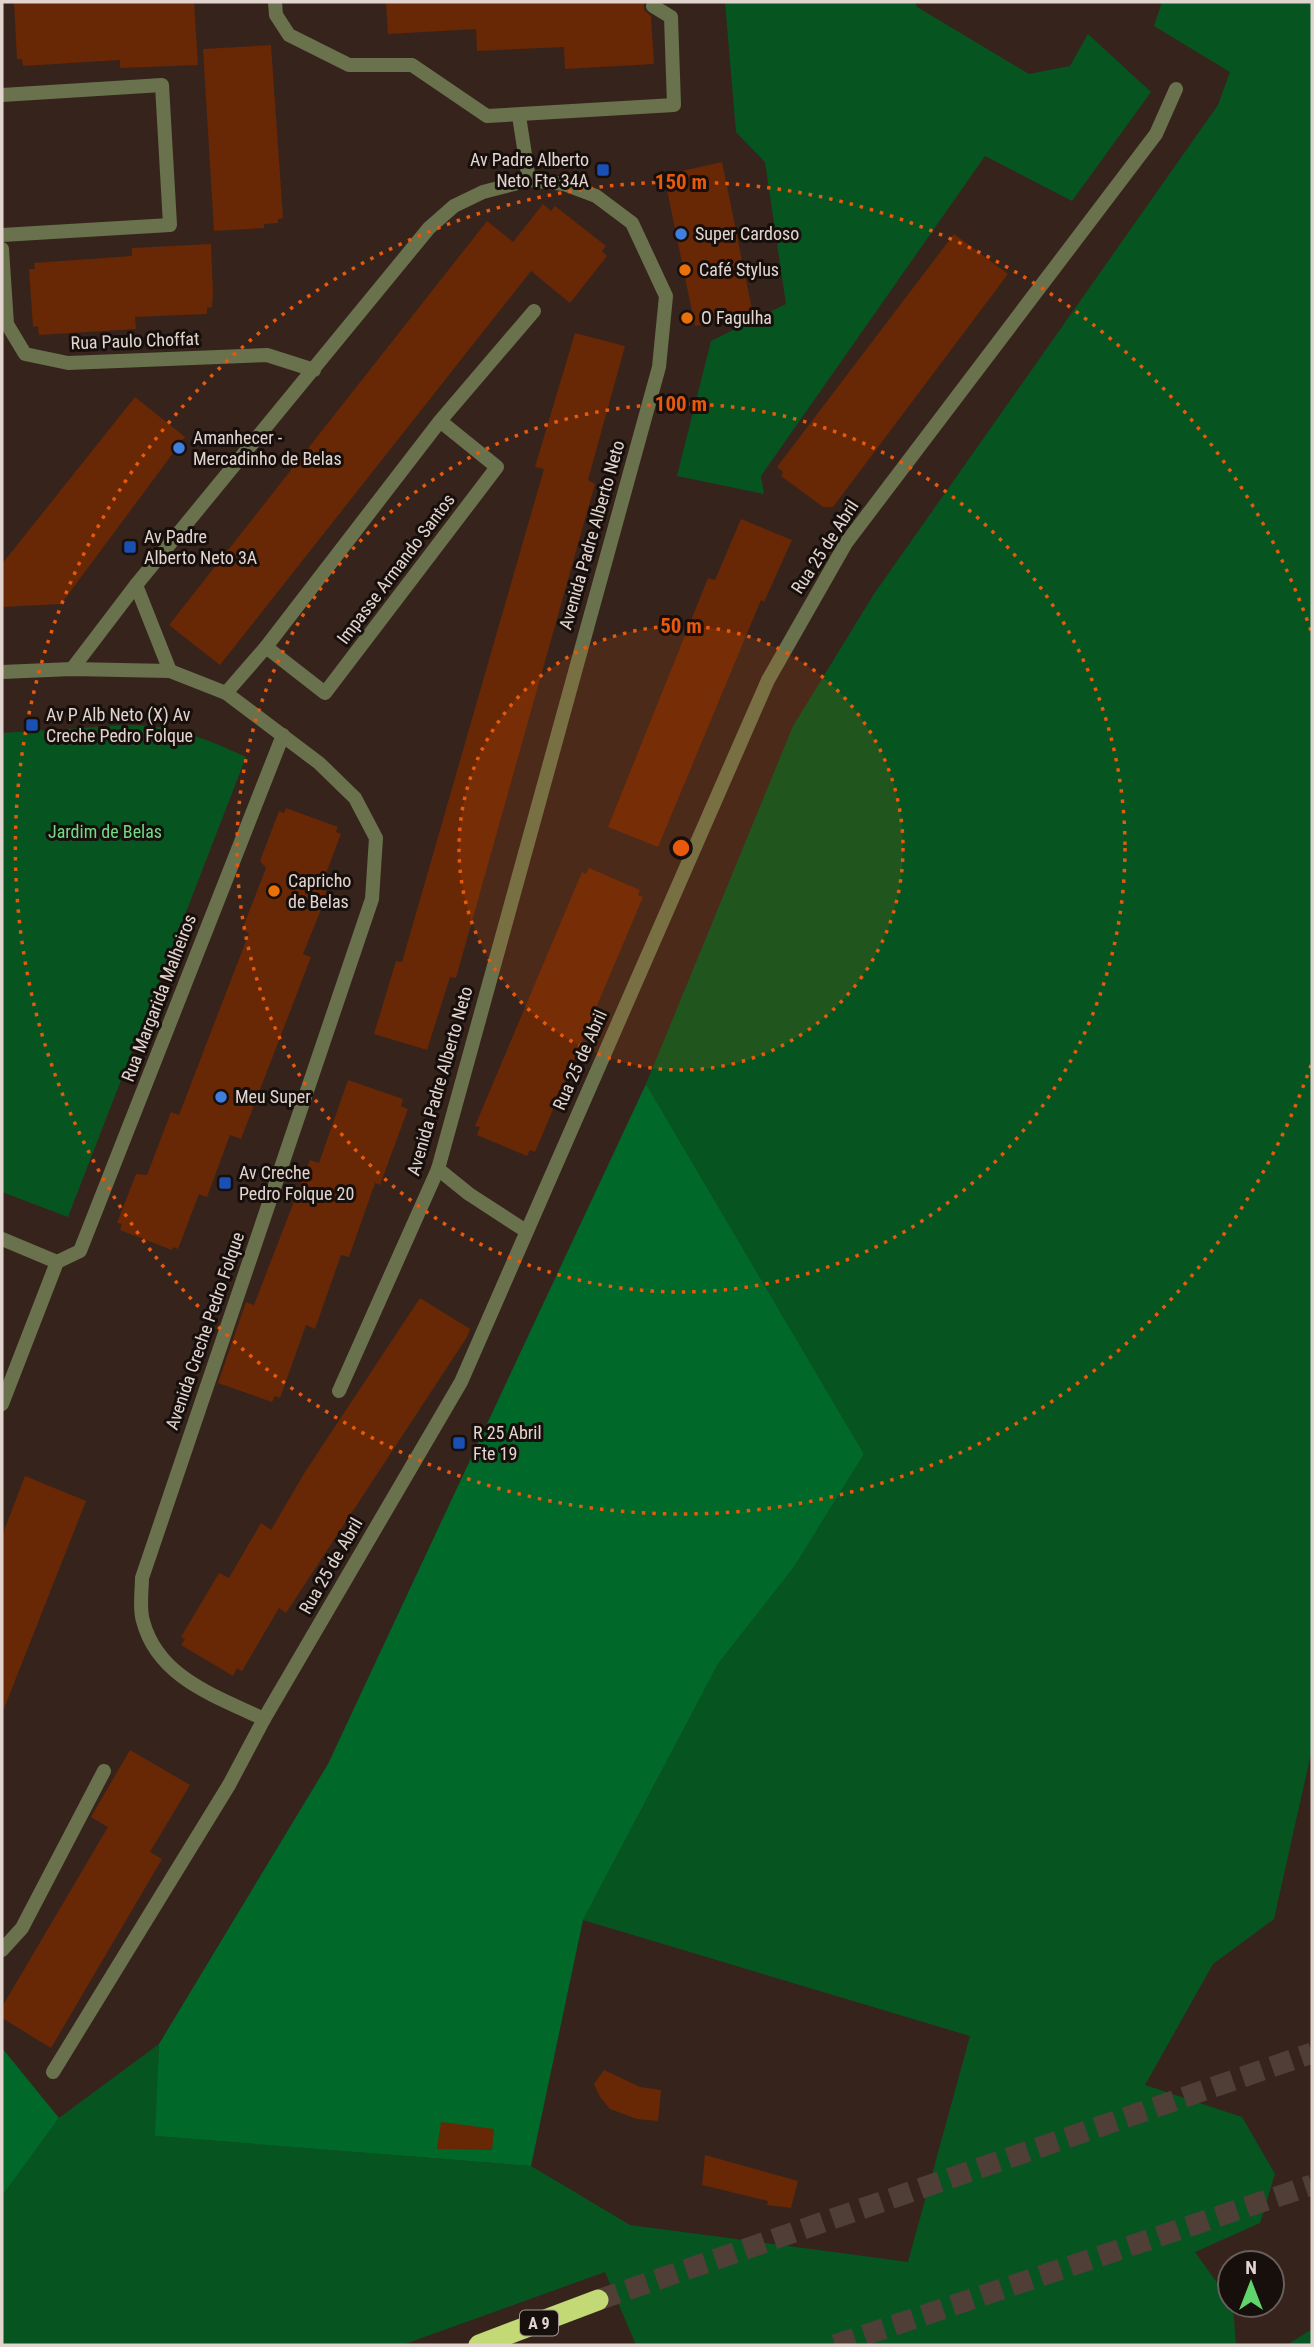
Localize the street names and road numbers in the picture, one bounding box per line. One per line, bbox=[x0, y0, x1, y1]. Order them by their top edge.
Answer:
street label: Rua Paulo Choffat bbox=[70, 328, 200, 353]
street label: Avenida Padre Alberto Neto bbox=[554, 438, 629, 632]
street label: Impasse Armando Santos bbox=[332, 490, 459, 648]
street label: Rua 25 de Abril bbox=[787, 496, 863, 597]
street label: Rua Margarida Malheiros bbox=[117, 911, 200, 1084]
street label: Avenida Padre Alberto Neto bbox=[402, 984, 477, 1178]
street label: Rua 25 de Abril bbox=[548, 1006, 611, 1113]
street label: Avenida Creche Pedro Folque bbox=[161, 1229, 248, 1432]
street label: Rua 25 de Abril bbox=[295, 1514, 367, 1618]
road number: A 9 bbox=[520, 2310, 558, 2336]

